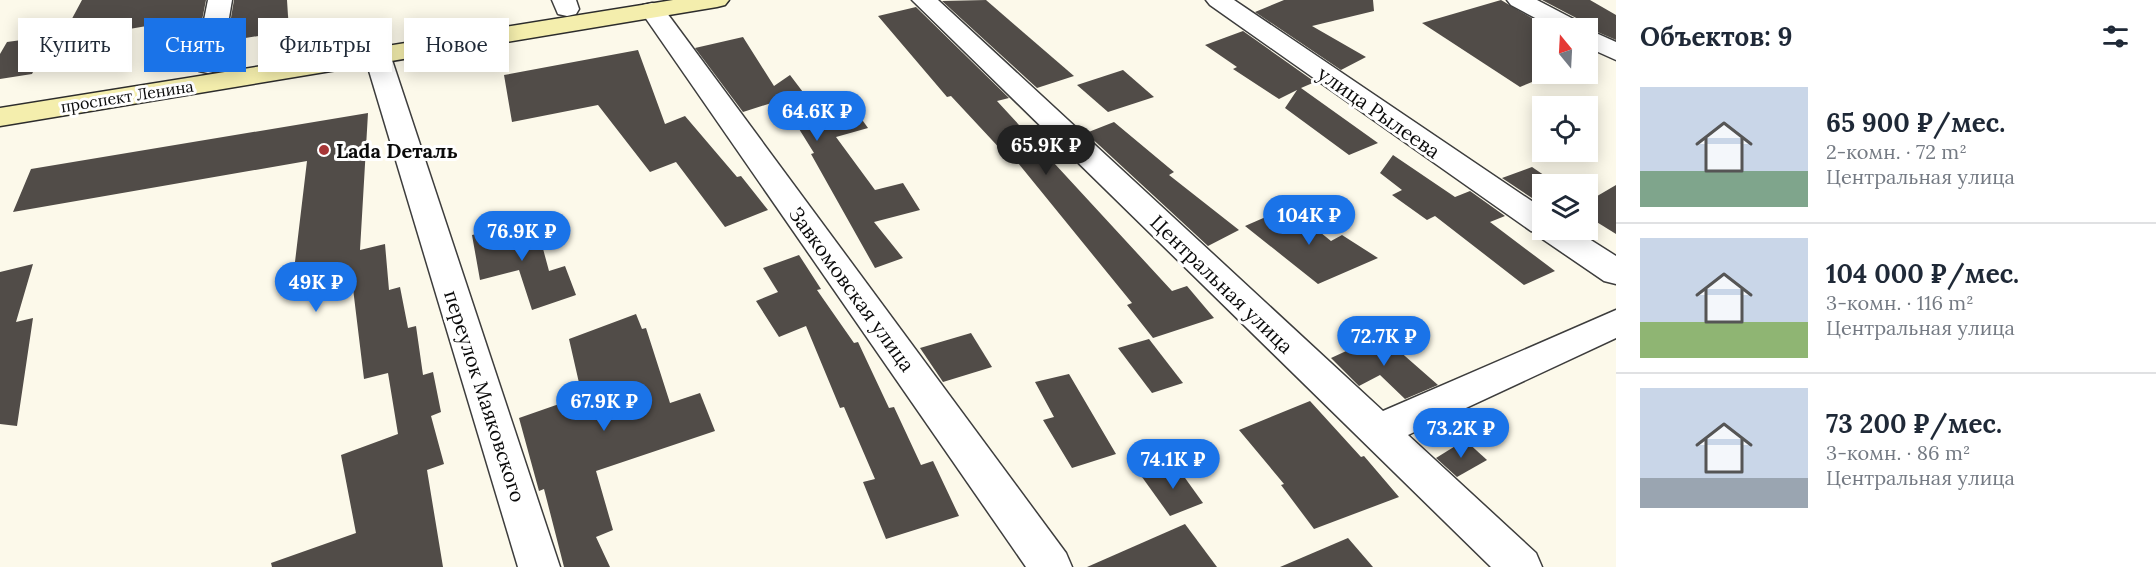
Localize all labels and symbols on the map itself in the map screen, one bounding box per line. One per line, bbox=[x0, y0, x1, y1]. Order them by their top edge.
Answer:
north arrow bbox=[1532, 18, 1598, 84]
street label: улица Рылеева bbox=[1313, 60, 1445, 164]
street label: проспект Ленина bbox=[59, 76, 195, 116]
pin: 64.6K ₽ bbox=[762, 91, 872, 142]
pin: 65.9K ₽ bbox=[991, 125, 1101, 176]
place label: Lada Dеталь bbox=[336, 138, 458, 163]
marker: Lada Dеталь bbox=[317, 143, 331, 157]
pin: 104K ₽ bbox=[1260, 195, 1358, 246]
street label: Завкомовская улица bbox=[784, 202, 920, 376]
street label: Центральная улица bbox=[1145, 209, 1299, 359]
pin: 76.9K ₽ bbox=[467, 211, 577, 262]
pin: 49K ₽ bbox=[274, 262, 358, 313]
street label: переулок Маяковского bbox=[439, 287, 531, 505]
pin: 72.7K ₽ bbox=[1329, 316, 1439, 367]
pin: 67.9K ₽ bbox=[549, 381, 659, 432]
pin: 73.2K ₽ bbox=[1406, 408, 1516, 459]
pin: 74.1K ₽ bbox=[1118, 439, 1228, 490]

